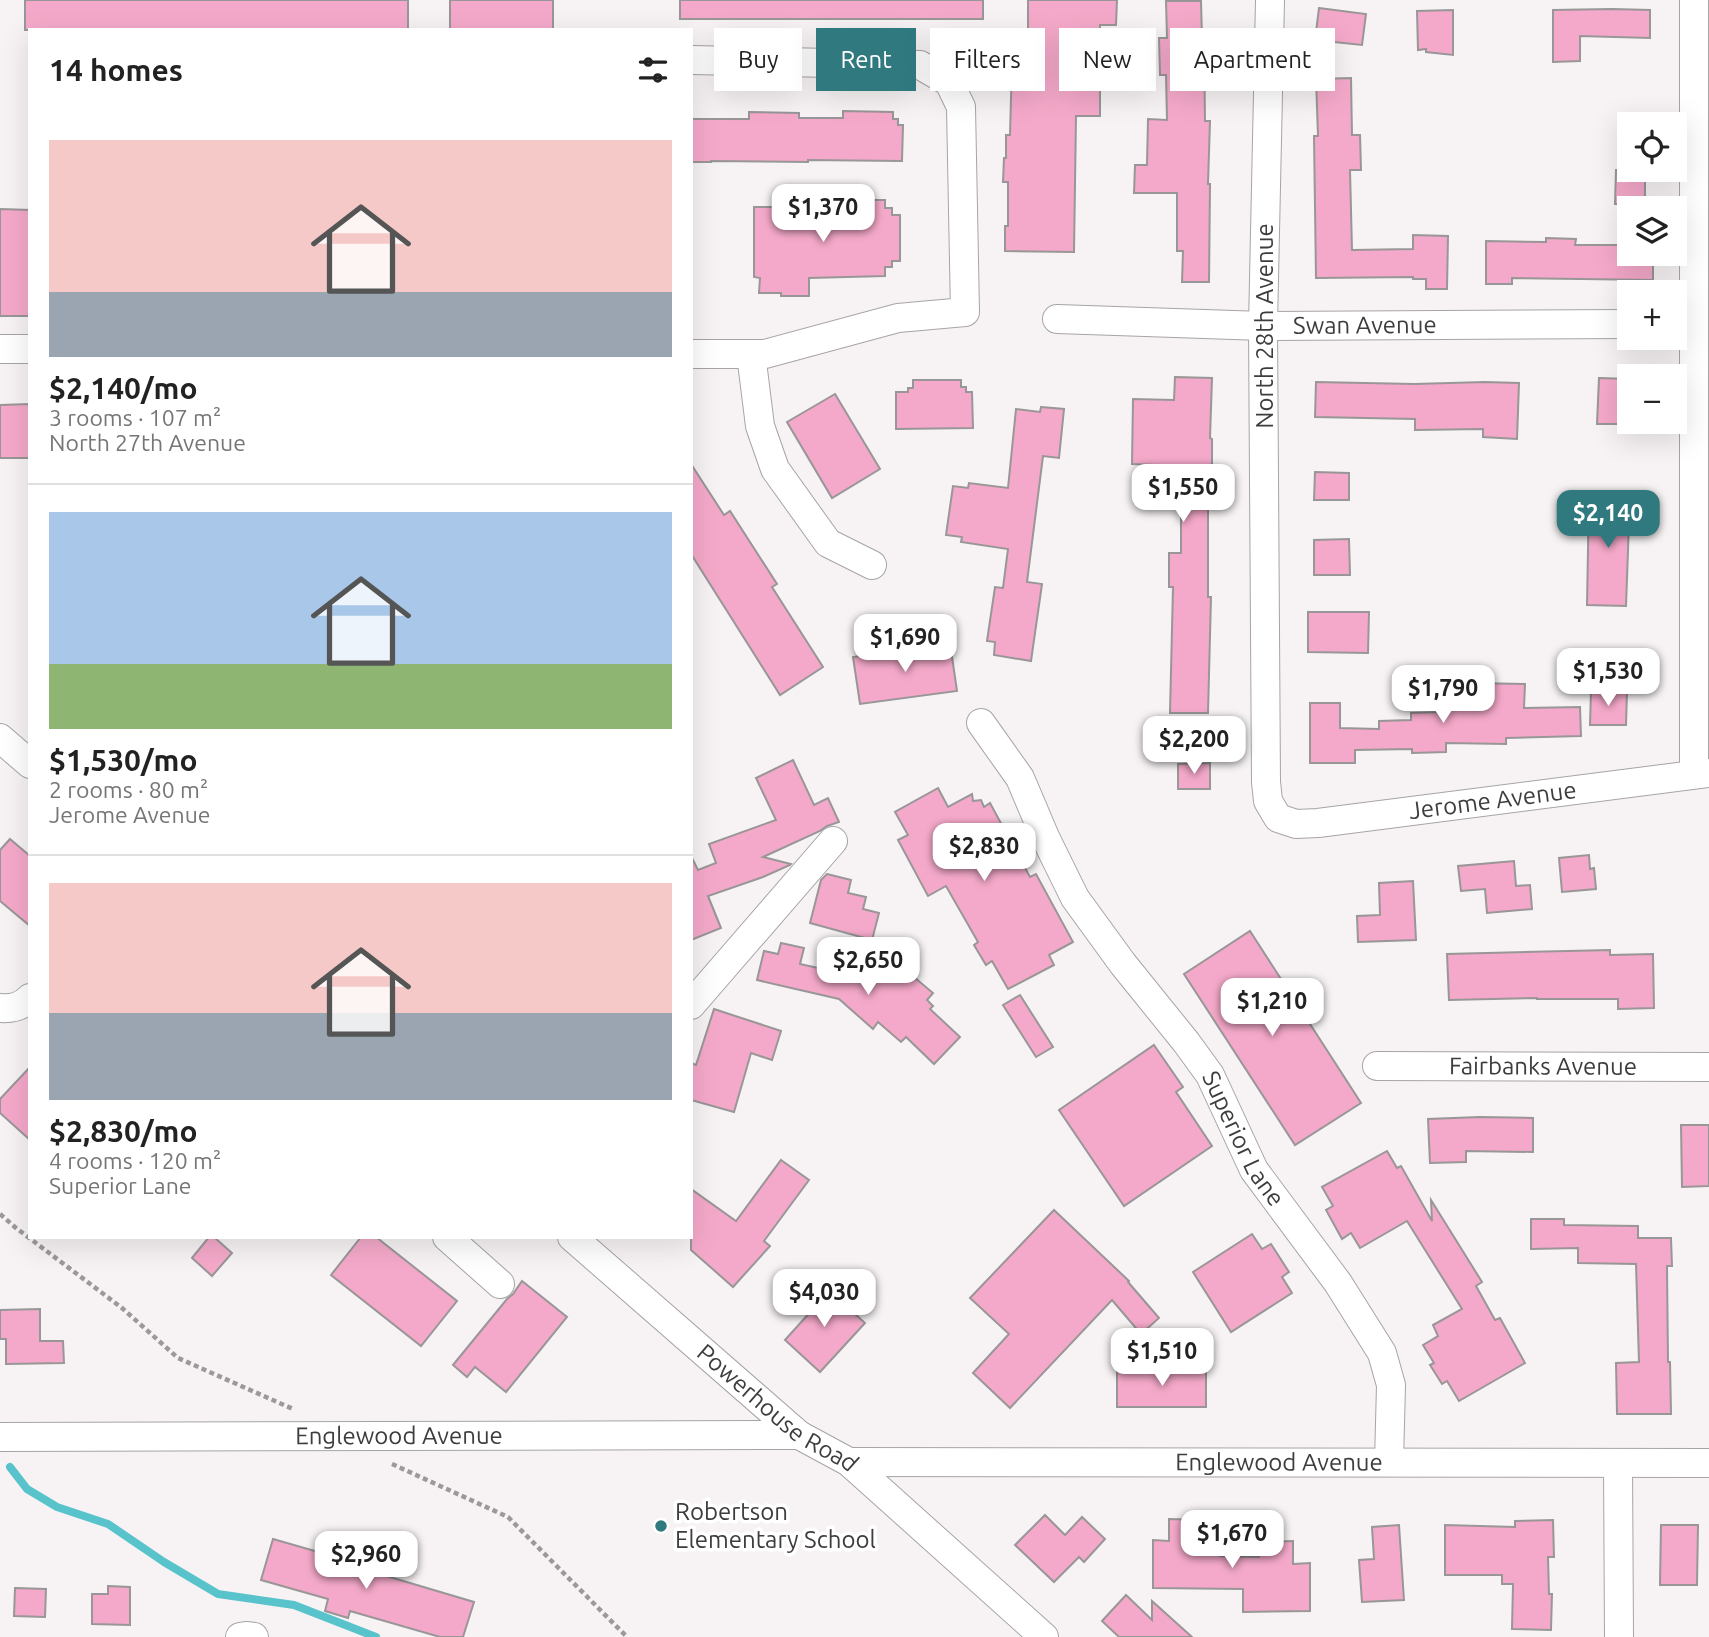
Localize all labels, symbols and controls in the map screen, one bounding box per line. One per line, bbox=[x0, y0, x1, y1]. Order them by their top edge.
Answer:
chip: Buy bbox=[714, 28, 802, 91]
chip: Rent bbox=[816, 28, 916, 91]
chip: Filters bbox=[930, 28, 1045, 91]
chip: New bbox=[1059, 28, 1156, 91]
chip: Apartment bbox=[1170, 28, 1335, 91]
icon: filters bbox=[634, 51, 672, 89]
text: 14 homes bbox=[49, 53, 183, 87]
map controls bbox=[1617, 112, 1687, 434]
button: locate bbox=[1617, 112, 1687, 182]
pin: $1,370 bbox=[766, 184, 880, 244]
icon: home bbox=[298, 186, 424, 312]
text: $1,370 bbox=[788, 194, 858, 219]
button: layers bbox=[1617, 196, 1687, 266]
street label: North 28th Avenue bbox=[1251, 223, 1278, 429]
button: + bbox=[1617, 280, 1687, 350]
street label: Swan Avenue bbox=[1293, 311, 1437, 339]
button: − bbox=[1617, 364, 1687, 434]
text: $2,140/mo bbox=[49, 371, 198, 405]
text: 3 rooms · 107 m² bbox=[49, 405, 221, 430]
text: North 27th Avenue bbox=[49, 430, 246, 455]
pin: $1,550 bbox=[1126, 464, 1240, 524]
text: $1,550 bbox=[1148, 474, 1218, 499]
pin: $2,140 bbox=[1551, 490, 1665, 550]
text: $2,140 bbox=[1573, 500, 1643, 525]
icon: home bbox=[298, 558, 424, 684]
pin: $1,690 bbox=[848, 614, 962, 674]
text: $1,690 bbox=[870, 624, 940, 649]
pin: $1,530 bbox=[1551, 648, 1665, 708]
text: $1,530 bbox=[1573, 658, 1643, 683]
pin: $1,790 bbox=[1386, 666, 1500, 725]
text: $1,790 bbox=[1408, 675, 1478, 700]
pin: $2,200 bbox=[1137, 716, 1251, 776]
text: $2,200 bbox=[1159, 726, 1229, 751]
text: $1,530/mo bbox=[49, 743, 198, 777]
street label: Jerome Avenue bbox=[1407, 776, 1578, 824]
text: 2 rooms · 80 m² bbox=[49, 777, 208, 802]
text: Jerome Avenue bbox=[49, 802, 210, 827]
pin: $2,830 bbox=[927, 824, 1041, 883]
text: $2,830 bbox=[949, 833, 1019, 858]
icon: home bbox=[298, 929, 424, 1055]
pin: $2,650 bbox=[811, 937, 925, 997]
text: $2,650 bbox=[833, 947, 903, 972]
pin: $1,210 bbox=[1215, 978, 1329, 1038]
text: $1,210 bbox=[1237, 988, 1307, 1013]
street label: Fairbanks Avenue bbox=[1449, 1052, 1637, 1080]
street label: Superior Lane bbox=[1197, 1067, 1290, 1211]
text: $2,830/mo bbox=[49, 1114, 198, 1148]
text: 4 rooms · 120 m² bbox=[49, 1148, 221, 1173]
text: Superior Lane bbox=[49, 1173, 191, 1198]
pin: $4,030 bbox=[767, 1270, 881, 1329]
text: $4,030 bbox=[789, 1279, 859, 1304]
pin: $1,510 bbox=[1105, 1328, 1219, 1388]
street label: Powerhouse Road bbox=[692, 1338, 864, 1477]
text: $1,510 bbox=[1127, 1338, 1197, 1363]
street label: Englewood Avenue bbox=[295, 1422, 503, 1449]
street label: Englewood Avenue bbox=[1175, 1448, 1383, 1476]
place label: Robertson Elementary School bbox=[675, 1498, 876, 1553]
pin: $1,670 bbox=[1175, 1510, 1289, 1570]
marker: Robertson Elementary School bbox=[653, 1518, 669, 1534]
text: $1,670 bbox=[1197, 1520, 1267, 1545]
pin: $2,960 bbox=[309, 1532, 423, 1591]
text: $2,960 bbox=[331, 1541, 401, 1566]

